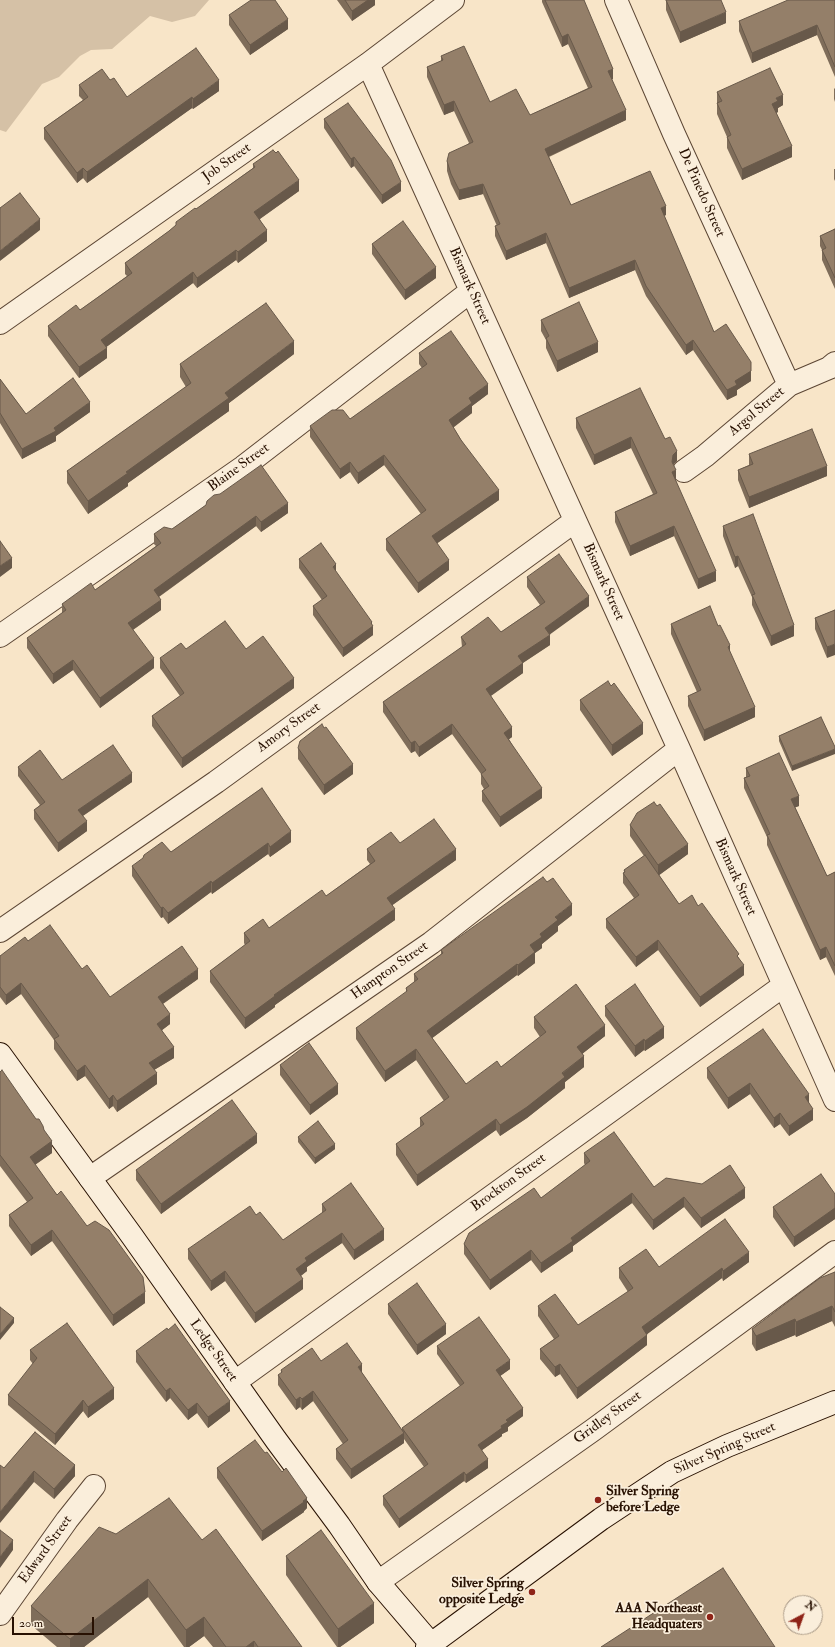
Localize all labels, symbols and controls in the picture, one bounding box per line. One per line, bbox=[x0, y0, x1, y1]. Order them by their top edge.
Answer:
street label: Job Street bbox=[199, 140, 255, 186]
street label: De Pinedo Street bbox=[674, 146, 728, 240]
street label: Bismark Street bbox=[444, 245, 494, 327]
street label: Argol Street bbox=[726, 384, 788, 440]
street label: Blaine Street bbox=[205, 440, 273, 496]
street label: Bismark Street bbox=[578, 541, 628, 623]
street label: Amory Street bbox=[254, 699, 324, 757]
street label: Bismark Street bbox=[710, 836, 760, 918]
street label: Hampton Street bbox=[348, 938, 432, 1004]
street label: Brockton Street bbox=[468, 1150, 550, 1216]
street label: Ledge Street bbox=[185, 1317, 241, 1385]
street label: Gridley Street bbox=[571, 1388, 645, 1448]
street label: Silver Spring Street bbox=[672, 1419, 778, 1479]
place label: Silver Spring before Ledge bbox=[606, 1484, 680, 1516]
marker: Silver Spring before Ledge bbox=[593, 1495, 603, 1505]
street label: Edward Street bbox=[16, 1513, 76, 1587]
place label: Silver Spring opposite Ledge bbox=[439, 1576, 524, 1608]
marker: Silver Spring opposite Ledge bbox=[527, 1587, 537, 1597]
north arrow bbox=[783, 1595, 823, 1635]
text: N bbox=[803, 1598, 819, 1614]
place label: AAA Northeast Headquaters bbox=[615, 1601, 702, 1634]
scale bar bbox=[14, 1609, 96, 1635]
marker: AAA Northeast Headquaters bbox=[705, 1612, 715, 1622]
text: 20 m bbox=[19, 1616, 43, 1631]

